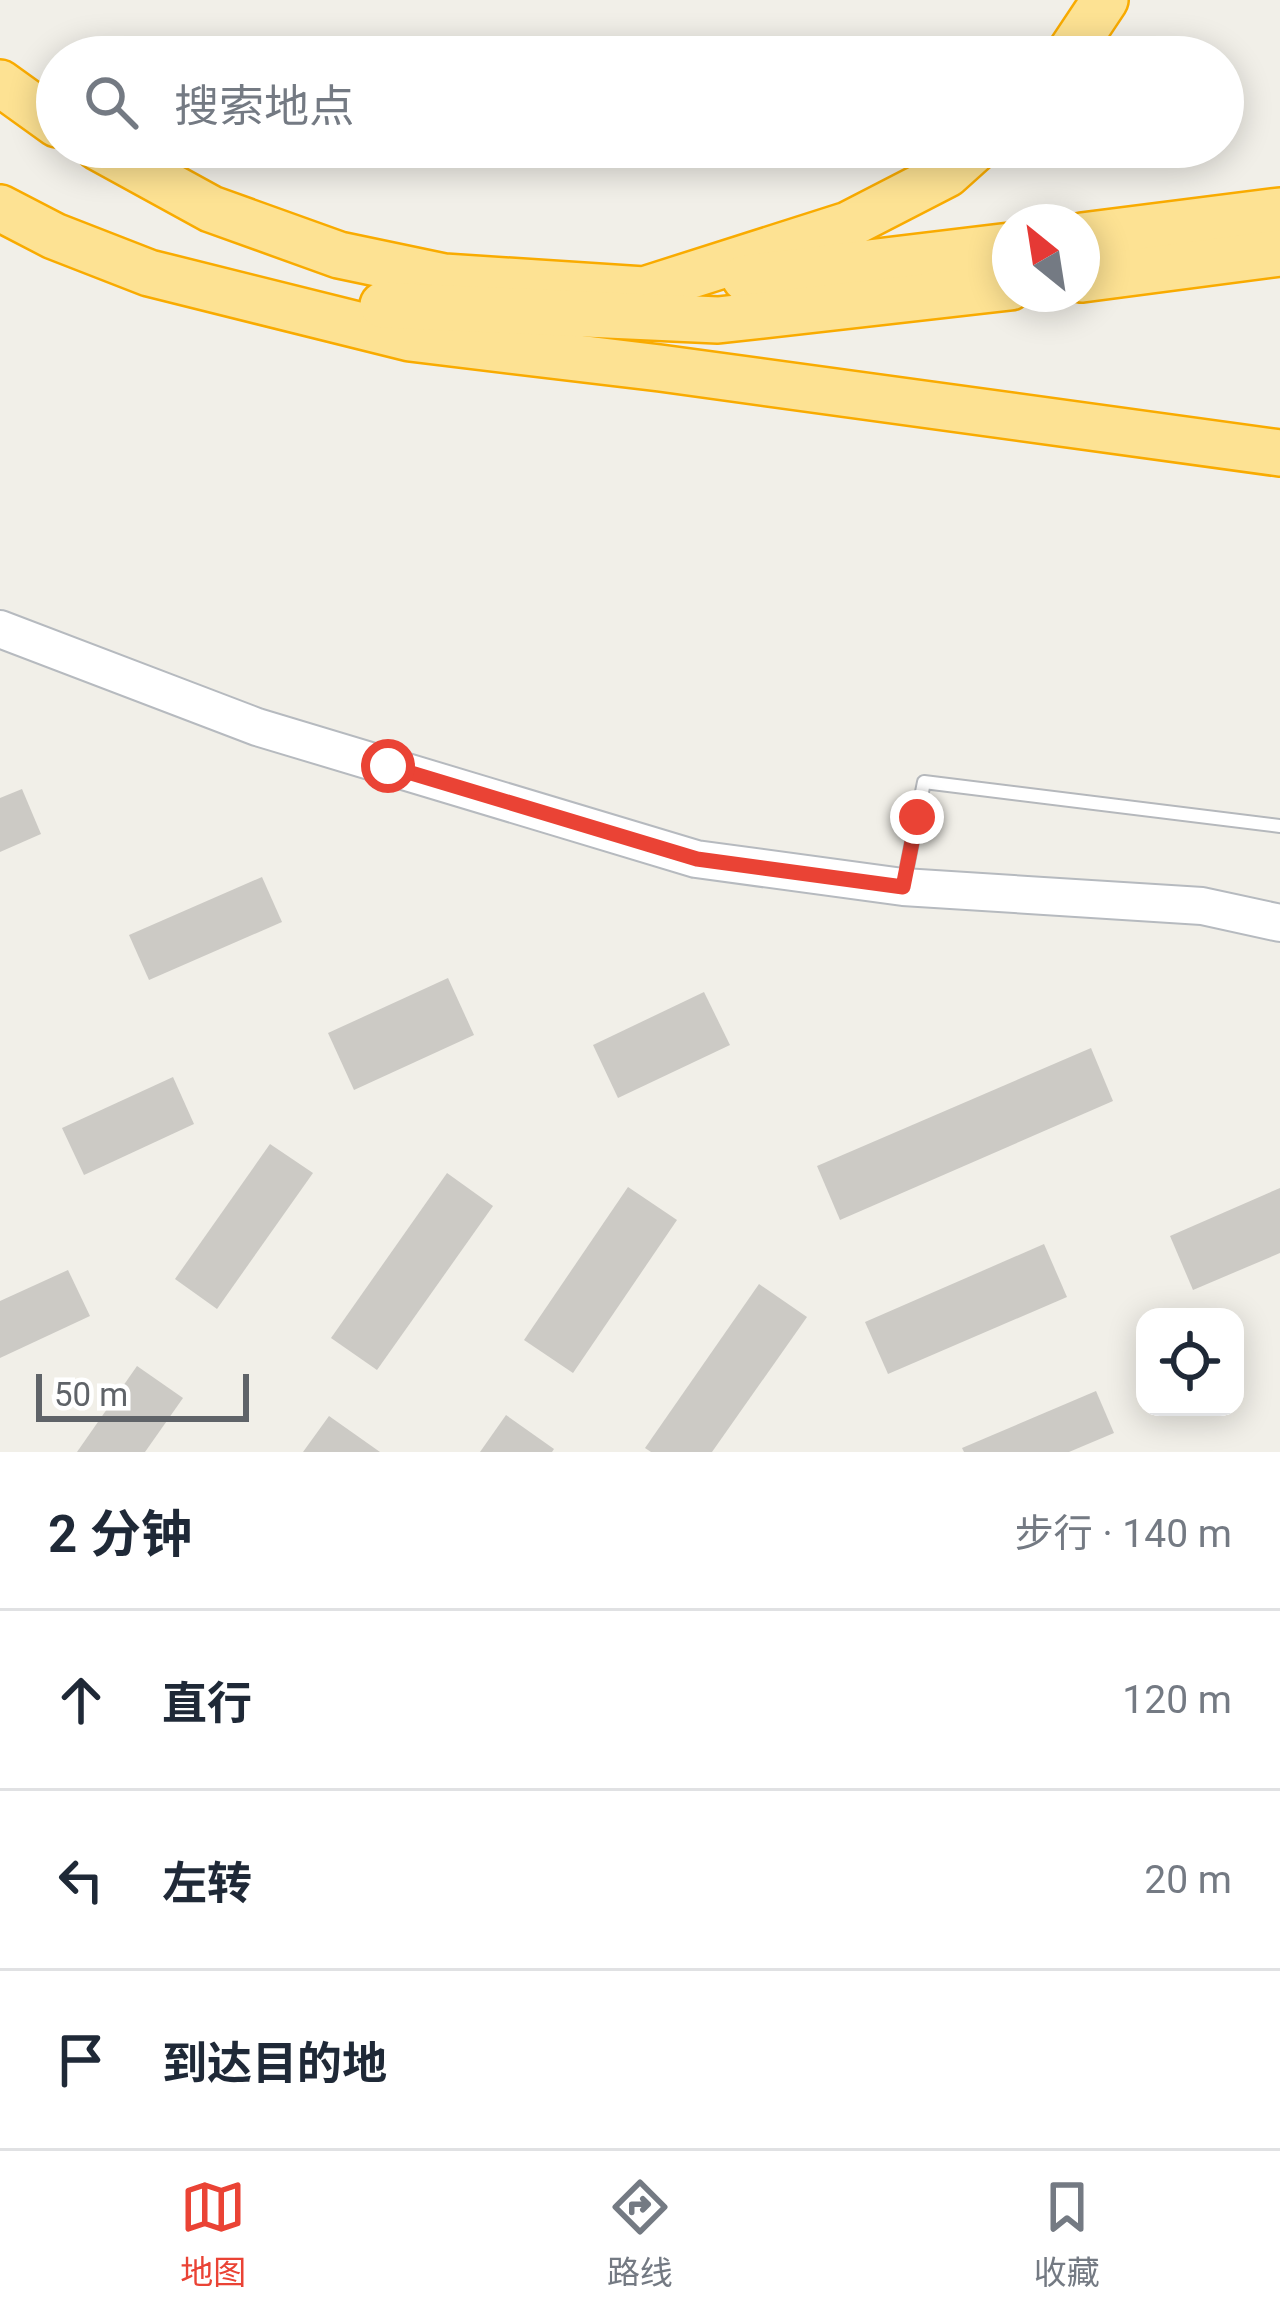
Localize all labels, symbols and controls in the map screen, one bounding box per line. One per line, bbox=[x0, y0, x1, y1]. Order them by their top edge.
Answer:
search box bbox=[36, 36, 1244, 168]
icon: search bbox=[78, 69, 144, 135]
text: 搜索地点 bbox=[174, 80, 354, 133]
north arrow bbox=[992, 204, 1100, 312]
route start bbox=[361, 739, 415, 793]
route end bbox=[890, 790, 944, 844]
map controls bbox=[1136, 1308, 1244, 1416]
button: locate bbox=[1136, 1308, 1244, 1416]
scale bar bbox=[36, 1368, 249, 1421]
text: 50 m bbox=[54, 1375, 128, 1414]
text: 2 分钟 bbox=[48, 1505, 192, 1564]
text: 步行 · 140 m bbox=[1015, 1511, 1232, 1557]
icon: ahead bbox=[48, 1667, 114, 1733]
text: 直行 bbox=[162, 1677, 252, 1730]
text: 120 m bbox=[1122, 1677, 1232, 1723]
icon: left bbox=[48, 1847, 114, 1913]
text: 左转 bbox=[162, 1857, 252, 1910]
text: 20 m bbox=[1144, 1857, 1232, 1903]
icon: arrive bbox=[48, 2027, 114, 2093]
text: 到达目的地 bbox=[162, 2037, 387, 2090]
tab: 地图 bbox=[180, 2174, 246, 2294]
tab: 路线 bbox=[607, 2174, 673, 2294]
tab: 收藏 bbox=[1034, 2174, 1100, 2294]

